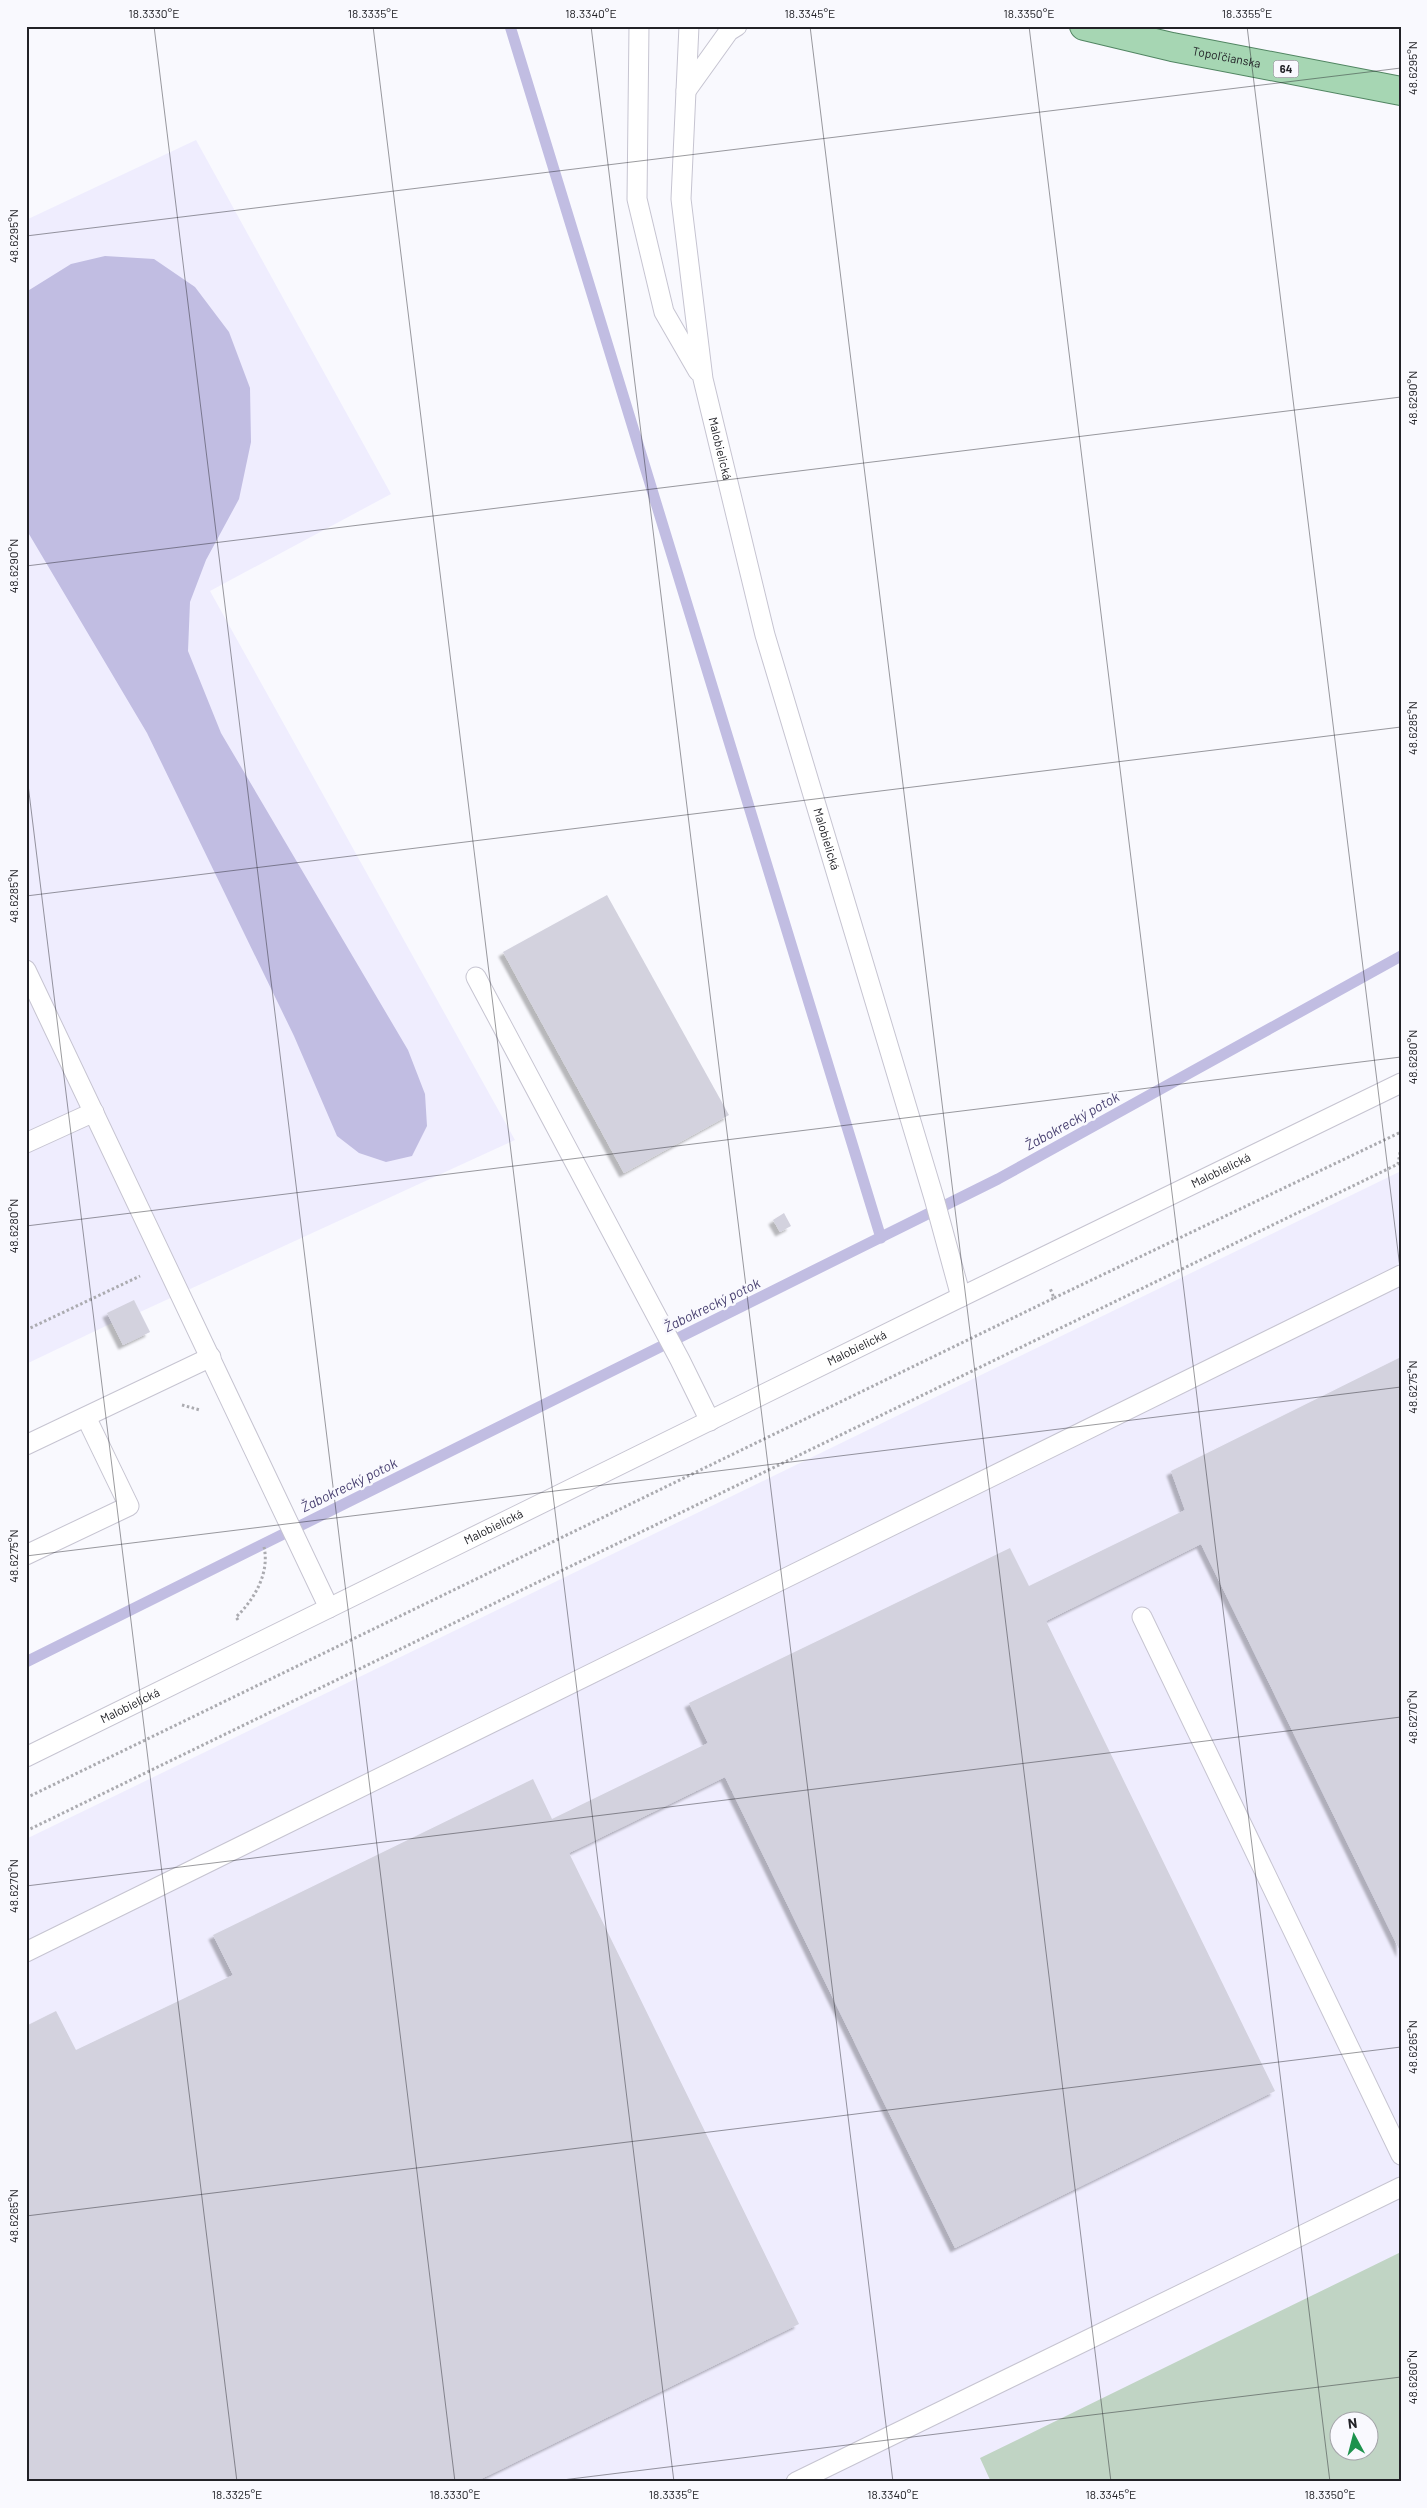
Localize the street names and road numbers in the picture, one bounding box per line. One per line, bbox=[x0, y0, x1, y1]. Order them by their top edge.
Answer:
street label: Topoľčianska bbox=[1191, 43, 1262, 70]
road number: 64 bbox=[1274, 61, 1298, 78]
street label: Malobielická bbox=[706, 415, 735, 481]
street label: Malobielická bbox=[811, 806, 843, 872]
street label: Malobielická bbox=[1189, 1149, 1252, 1190]
street label: Malobielická bbox=[825, 1327, 888, 1368]
street label: Malobielická bbox=[461, 1506, 525, 1547]
street label: Malobielická bbox=[98, 1684, 162, 1725]

